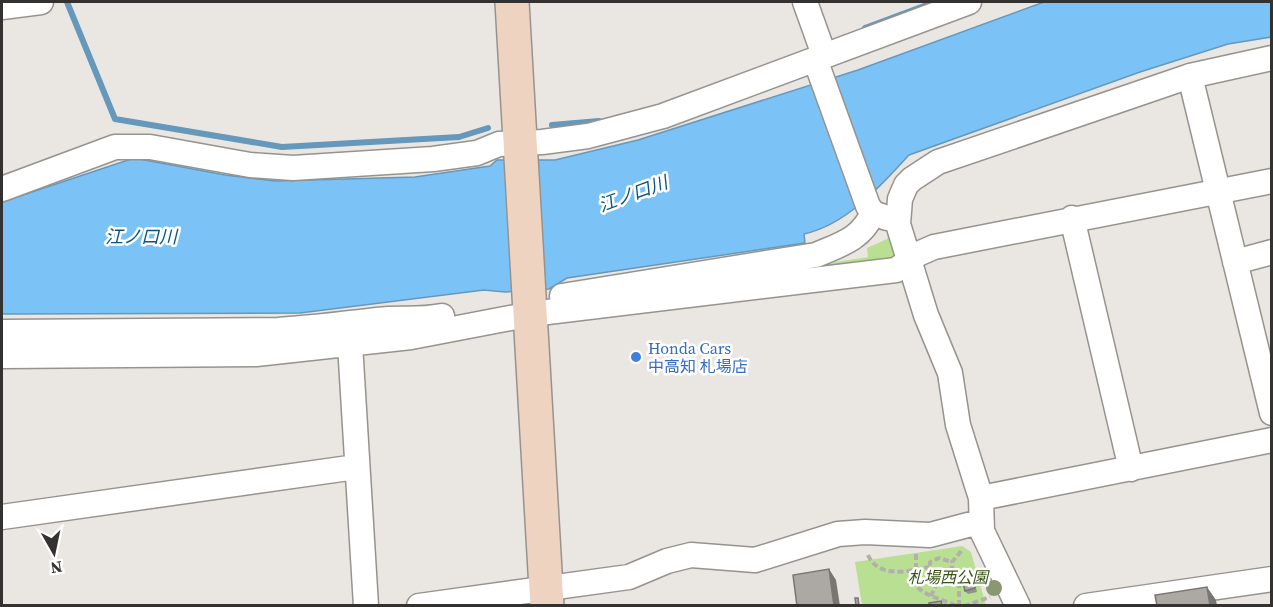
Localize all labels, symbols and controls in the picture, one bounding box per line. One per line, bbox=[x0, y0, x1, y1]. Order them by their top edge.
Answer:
water label: 江ノ口川 bbox=[595, 169, 673, 218]
water label: 江ノ口川 bbox=[105, 224, 179, 249]
place label: Honda Cars 中高知 札場店 bbox=[648, 337, 748, 377]
marker: Honda Cars 中高知 札場店 bbox=[629, 350, 643, 364]
north arrow bbox=[24, 523, 84, 583]
text: N bbox=[49, 556, 64, 580]
park label: 札場西公園 bbox=[908, 566, 990, 588]

